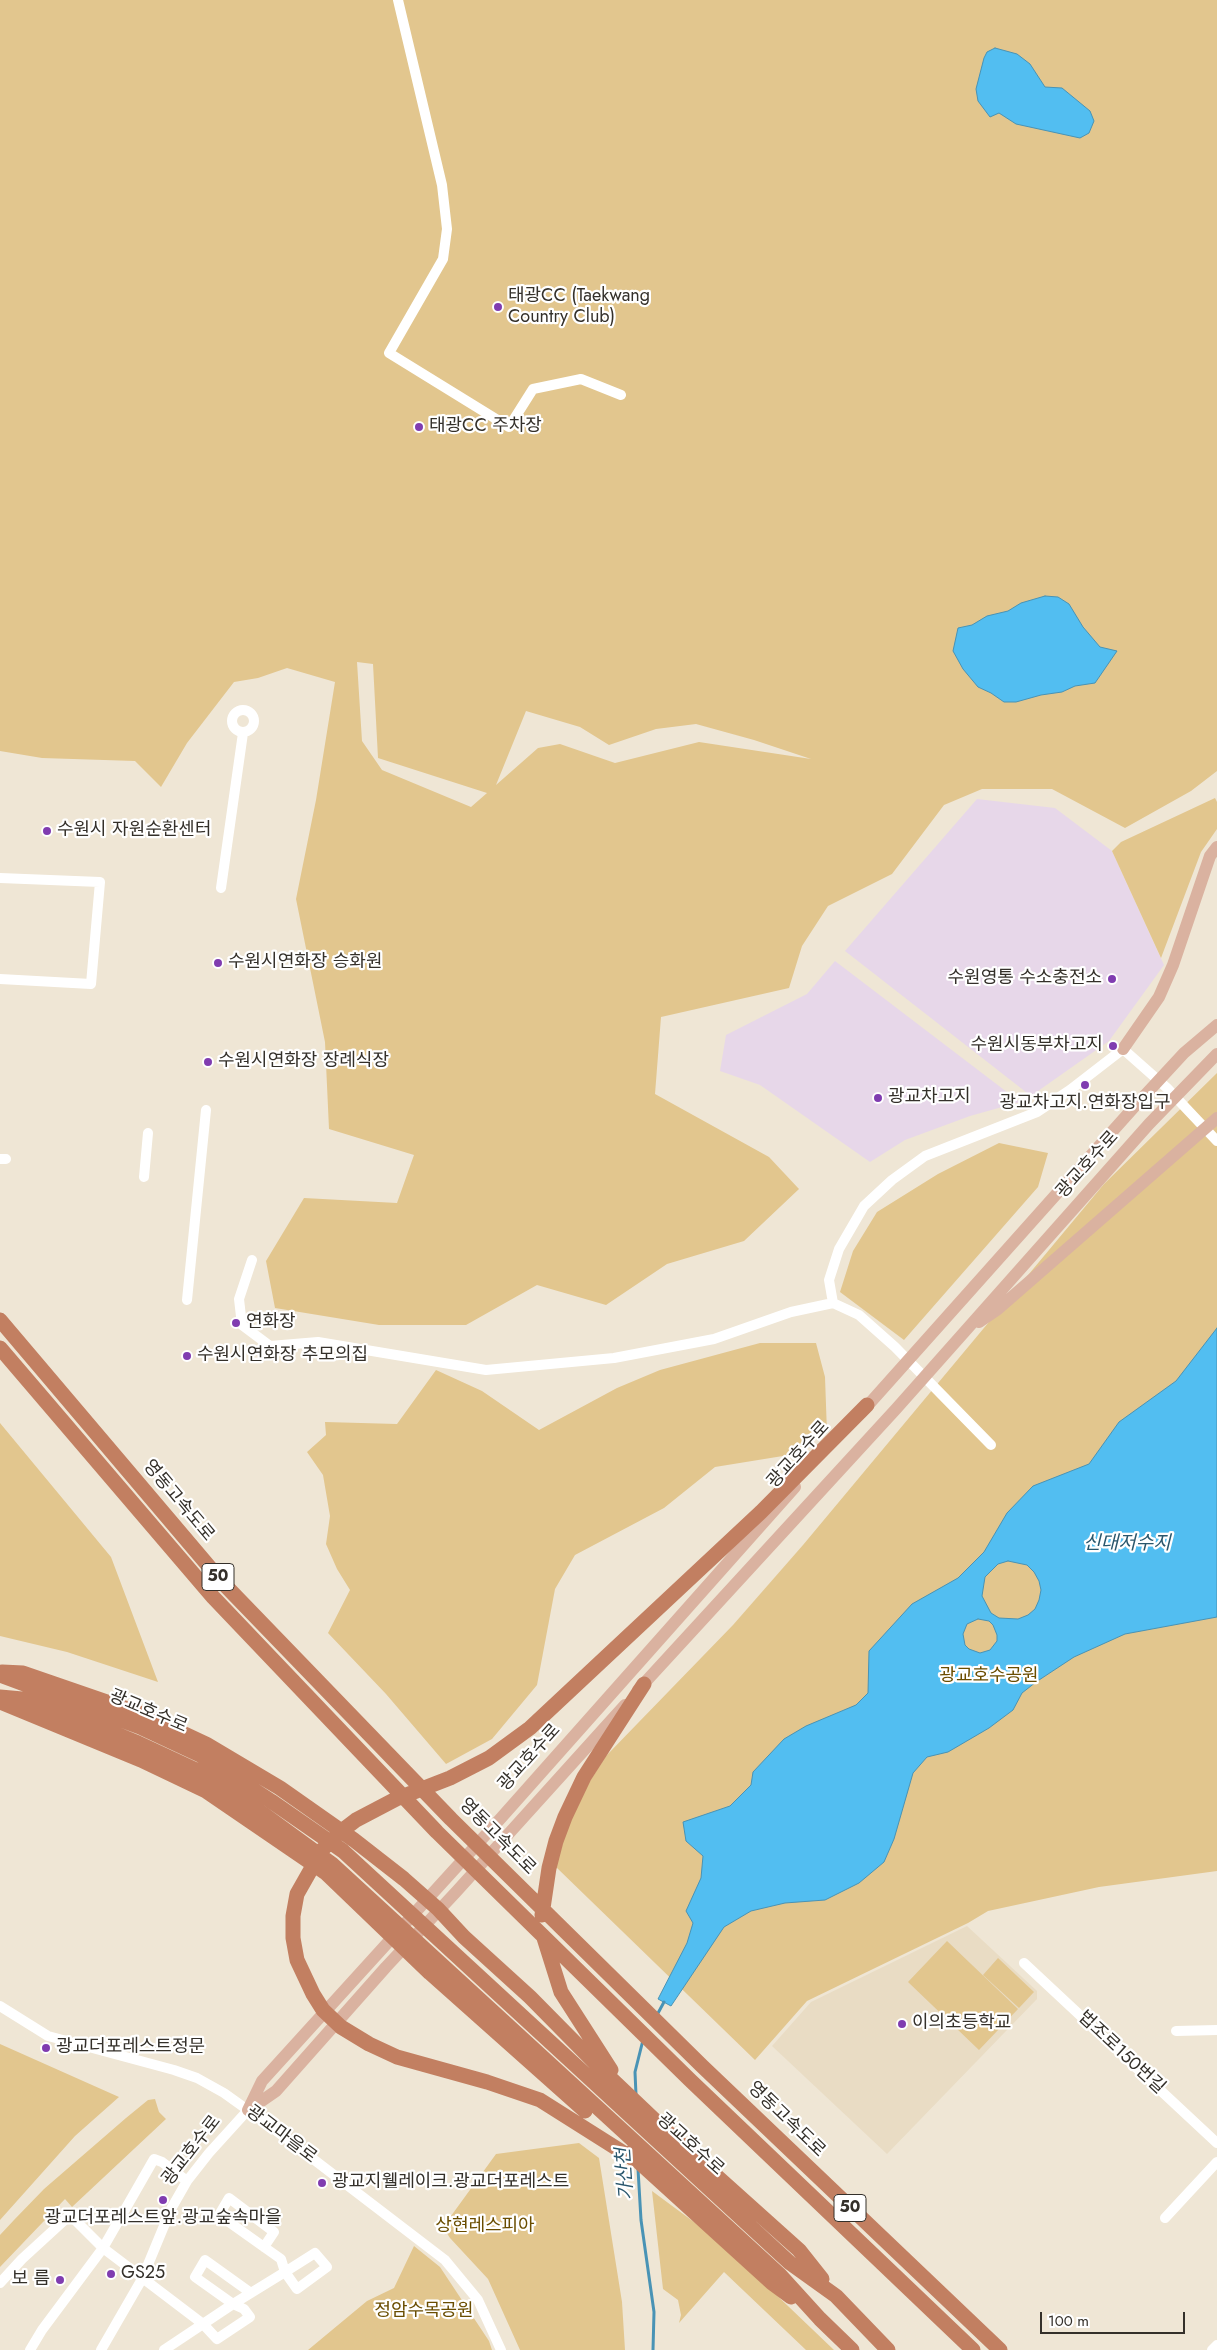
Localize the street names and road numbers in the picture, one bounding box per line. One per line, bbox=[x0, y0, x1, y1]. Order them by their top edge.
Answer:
street label: 광교호수로 bbox=[1052, 1127, 1124, 1203]
street label: 광교호수로 bbox=[763, 1417, 835, 1493]
street label: 영동고속도로 bbox=[138, 1456, 218, 1546]
road number: 50 bbox=[202, 1564, 234, 1590]
street label: 광교호수로 bbox=[106, 1686, 190, 1738]
street label: 광교호수로 bbox=[494, 1720, 566, 1796]
street label: 영동고속도로 bbox=[454, 1794, 540, 1880]
street label: 법조로150번길 bbox=[1073, 2007, 1169, 2099]
street label: 영동고속도로 bbox=[743, 2078, 829, 2162]
street label: 광교마을로 bbox=[241, 2101, 321, 2169]
street label: 광교호수로 bbox=[652, 2109, 728, 2181]
street label: 광교호수로 bbox=[158, 2112, 226, 2190]
road number: 50 bbox=[834, 2194, 866, 2222]

